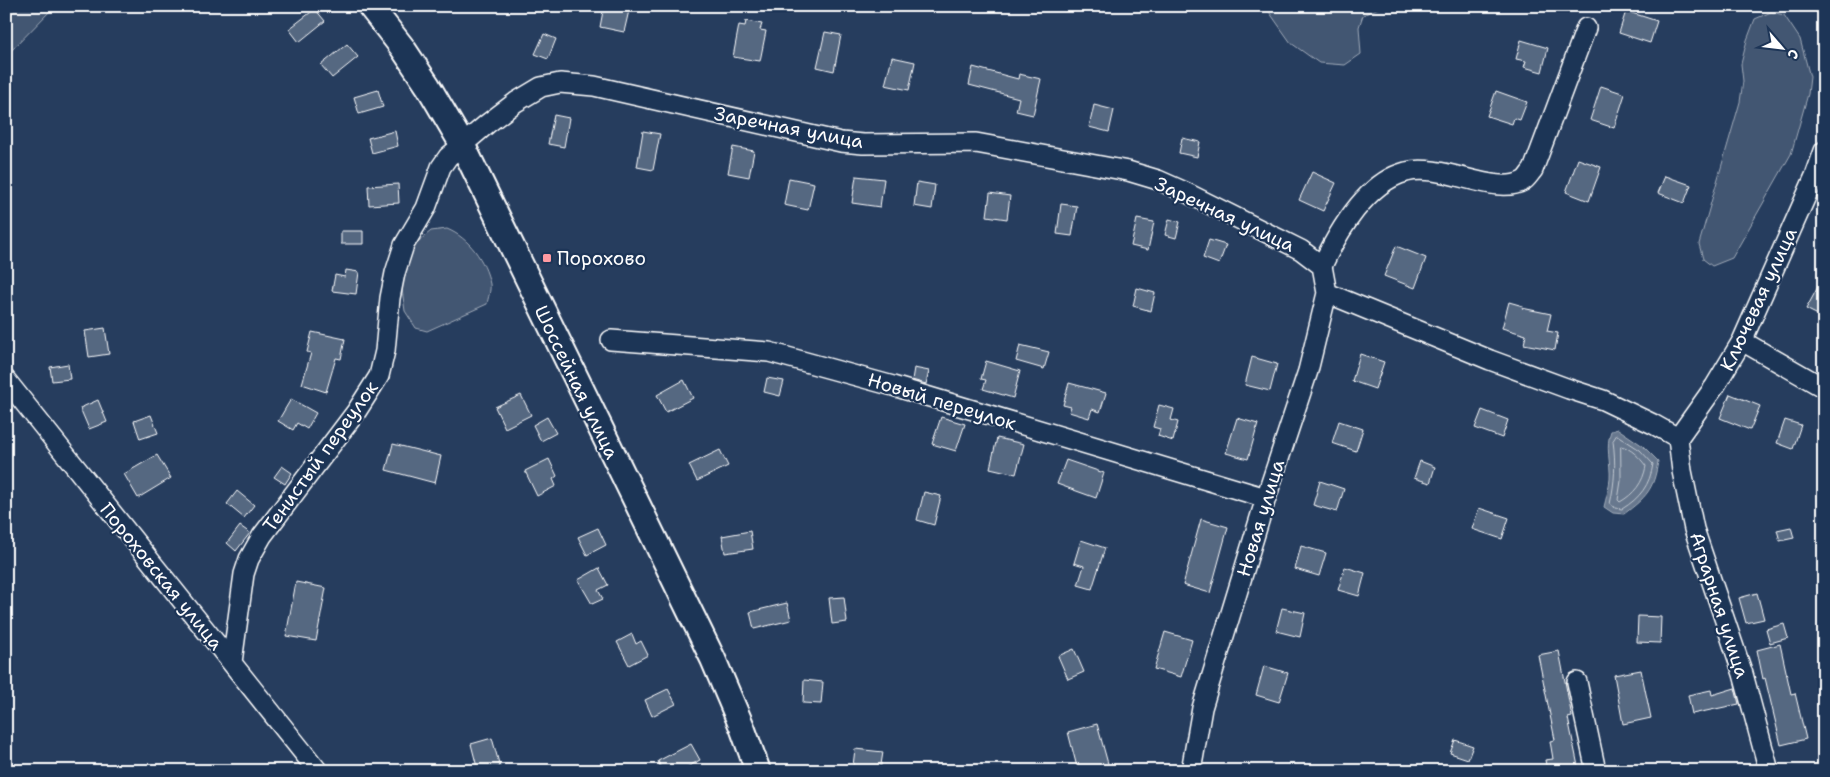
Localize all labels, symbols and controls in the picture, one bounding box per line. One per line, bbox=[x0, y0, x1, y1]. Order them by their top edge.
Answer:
north arrow bbox=[1758, 22, 1808, 72]
text: С bbox=[1784, 46, 1803, 62]
street label: Заречная улица bbox=[712, 101, 866, 154]
street label: Заречная улица bbox=[1151, 171, 1299, 258]
street label: Ключевая улица bbox=[1714, 223, 1803, 375]
place label: Порохово bbox=[557, 246, 646, 271]
marker: Порохово bbox=[541, 252, 553, 264]
street label: Шоссейная улица bbox=[528, 301, 625, 463]
street label: Новый переулок bbox=[865, 367, 1019, 436]
street label: Тенистый переулок bbox=[257, 376, 384, 537]
street label: Новая улица bbox=[1231, 456, 1290, 580]
street label: Пороховская улица bbox=[94, 497, 229, 655]
street label: Аграрная улица bbox=[1684, 529, 1755, 682]

